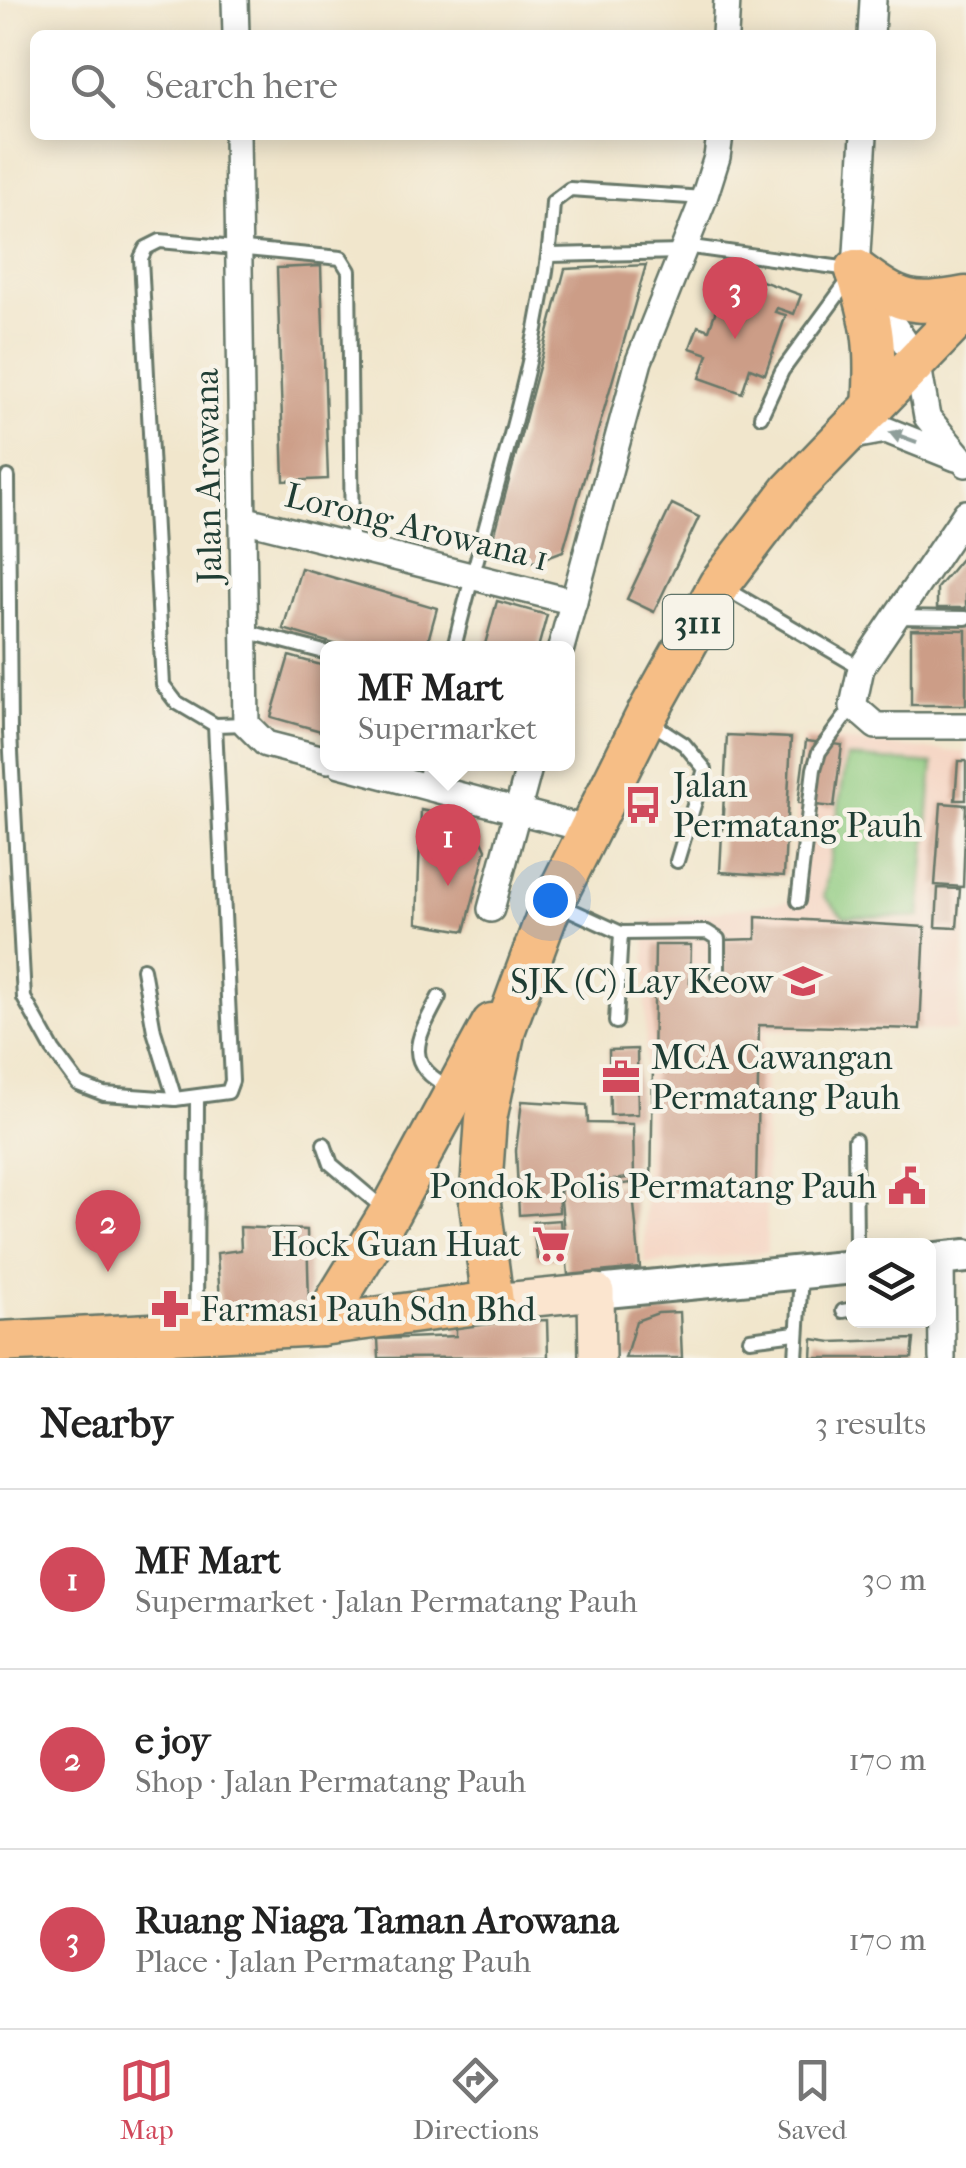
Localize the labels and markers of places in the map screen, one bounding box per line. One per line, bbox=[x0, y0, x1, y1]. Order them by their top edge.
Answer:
pin: 3 bbox=[702, 256, 768, 339]
place label: Jalan Permatang Pauh bbox=[670, 765, 923, 846]
bus stop icon: Jalan Permatang Pauh bbox=[622, 784, 664, 826]
pin: 1 bbox=[416, 804, 480, 886]
school or university icon: SJK (C) Lay Keow bbox=[782, 960, 824, 1002]
place label: SJK (C) Lay Keow bbox=[510, 961, 774, 1002]
place label: MCA Cawangan Permatang Pauh bbox=[651, 1037, 901, 1118]
office icon: MCA Cawangan Permatang Pauh bbox=[600, 1056, 642, 1098]
public building icon: Pondok Polis Permatang Pauh bbox=[886, 1165, 928, 1207]
place label: Pondok Polis Permatang Pauh bbox=[429, 1166, 877, 1207]
pin: 2 bbox=[76, 1190, 140, 1272]
supermarket icon: Hock Guan Huat bbox=[530, 1223, 572, 1265]
place label: Hock Guan Huat bbox=[271, 1224, 522, 1265]
pharmacy icon: Farmasi Pauh Sdn Bhd bbox=[149, 1288, 191, 1330]
place label: Farmasi Pauh Sdn Bhd bbox=[200, 1289, 537, 1330]

